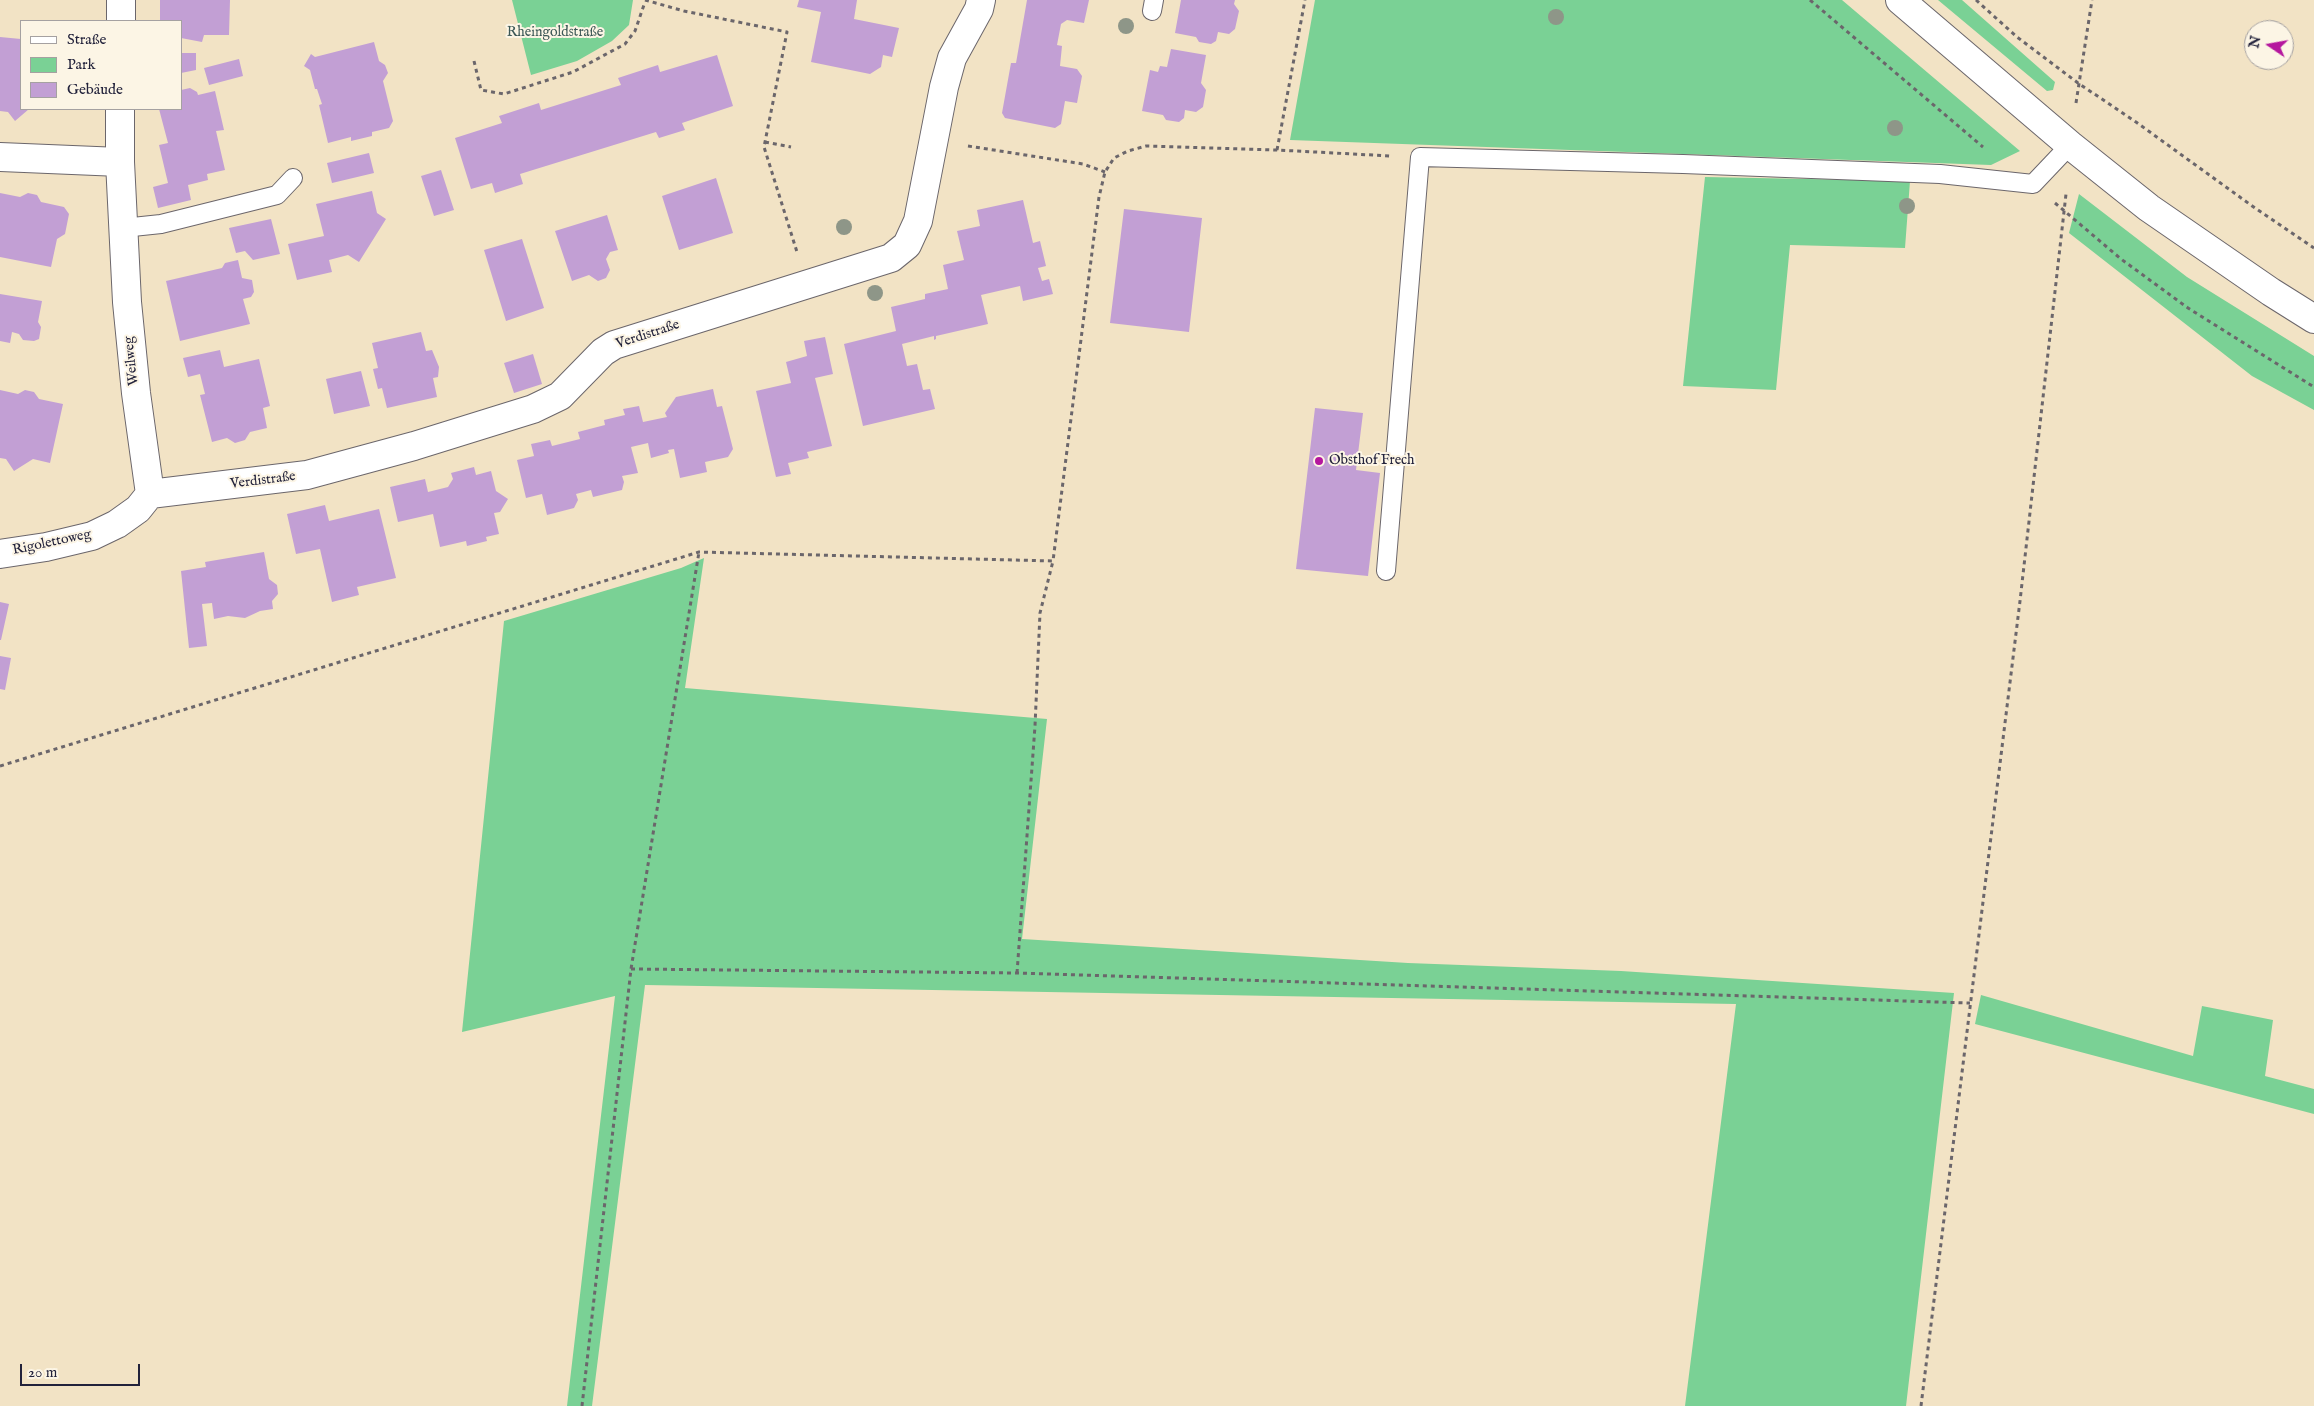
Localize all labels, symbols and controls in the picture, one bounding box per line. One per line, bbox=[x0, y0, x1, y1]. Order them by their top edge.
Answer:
legend bbox=[20, 20, 182, 110]
north arrow bbox=[2244, 20, 2294, 70]
park label: Rheingoldstraße bbox=[507, 25, 603, 41]
text: Straße bbox=[67, 30, 106, 49]
text: N bbox=[2245, 34, 2265, 50]
text: Park bbox=[67, 55, 96, 74]
text: Gebäude bbox=[67, 80, 123, 99]
street label: Verdistraße bbox=[614, 317, 682, 353]
street label: Weilweg bbox=[121, 335, 143, 387]
place label: Obsthof Frech bbox=[1329, 453, 1415, 469]
marker: Obsthof Frech bbox=[1313, 455, 1325, 467]
street label: Verdistraße bbox=[229, 469, 297, 493]
street label: Rigolettoweg bbox=[11, 526, 93, 560]
scale bar bbox=[22, 1354, 142, 1386]
text: 20 m bbox=[28, 1363, 57, 1382]

